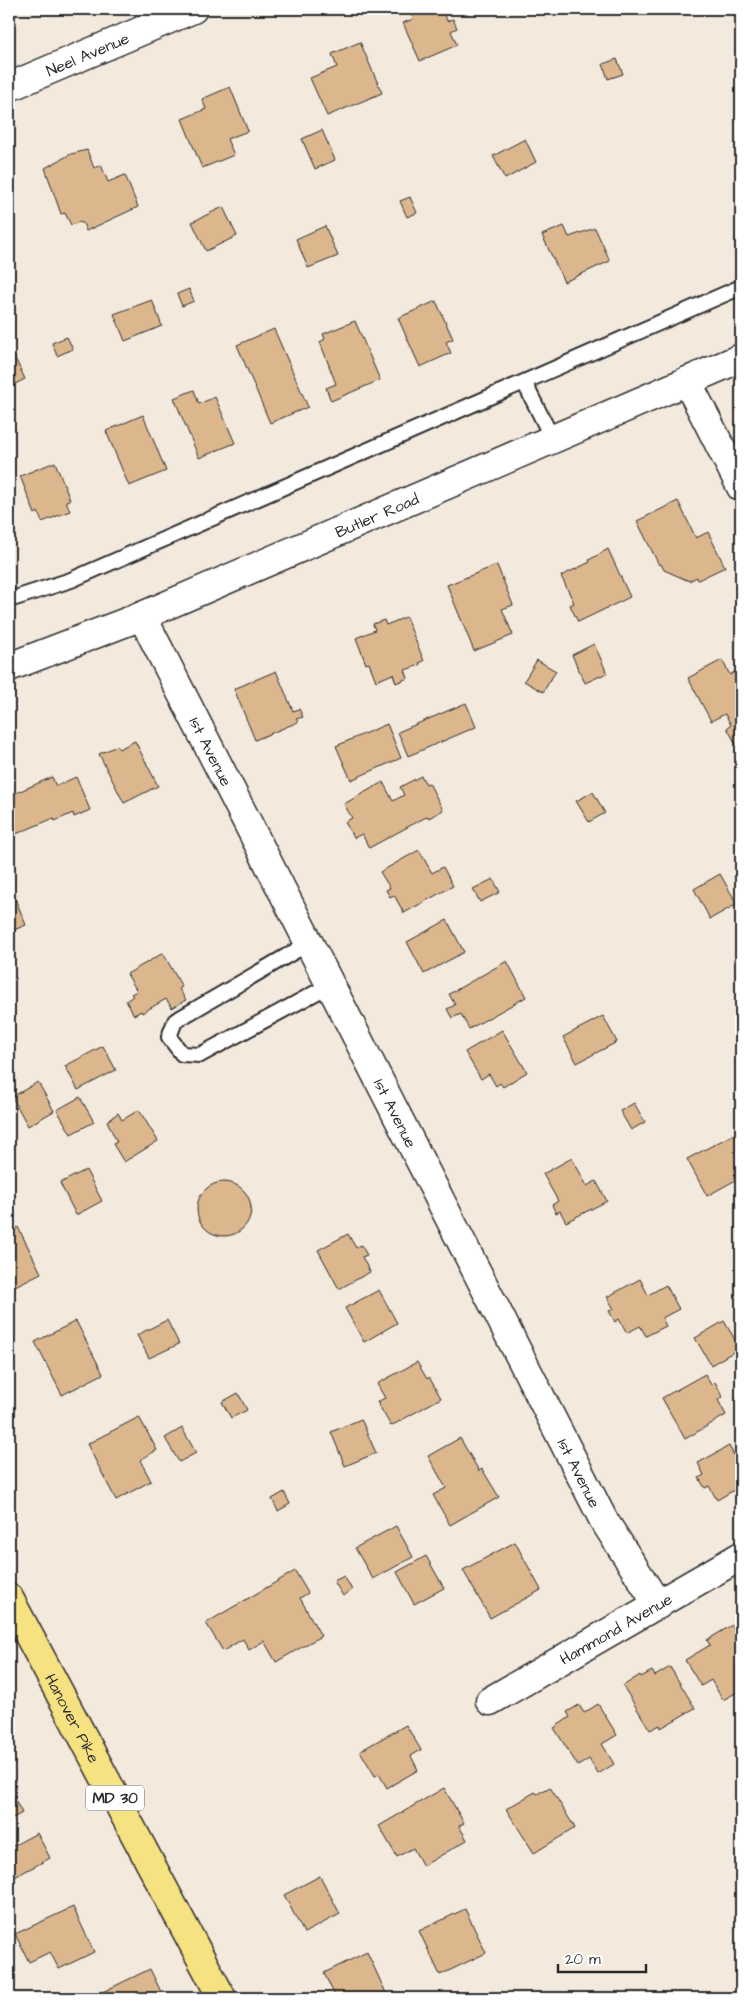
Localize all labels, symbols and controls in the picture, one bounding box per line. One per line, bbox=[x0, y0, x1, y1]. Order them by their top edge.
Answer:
street label: Neel Avenue bbox=[43, 27, 133, 82]
street label: Butler Road bbox=[332, 488, 422, 544]
street label: 1st Avenue bbox=[183, 713, 237, 791]
street label: 1st Avenue bbox=[368, 1075, 422, 1152]
street label: 1st Avenue bbox=[552, 1435, 606, 1512]
street label: Hammond Avenue bbox=[556, 1588, 677, 1670]
street label: Hanover Pike bbox=[39, 1670, 105, 1767]
road number: MD 30 bbox=[86, 1786, 144, 1810]
scale bar bbox=[558, 1942, 645, 1974]
text: 20 m bbox=[565, 1949, 601, 1970]

